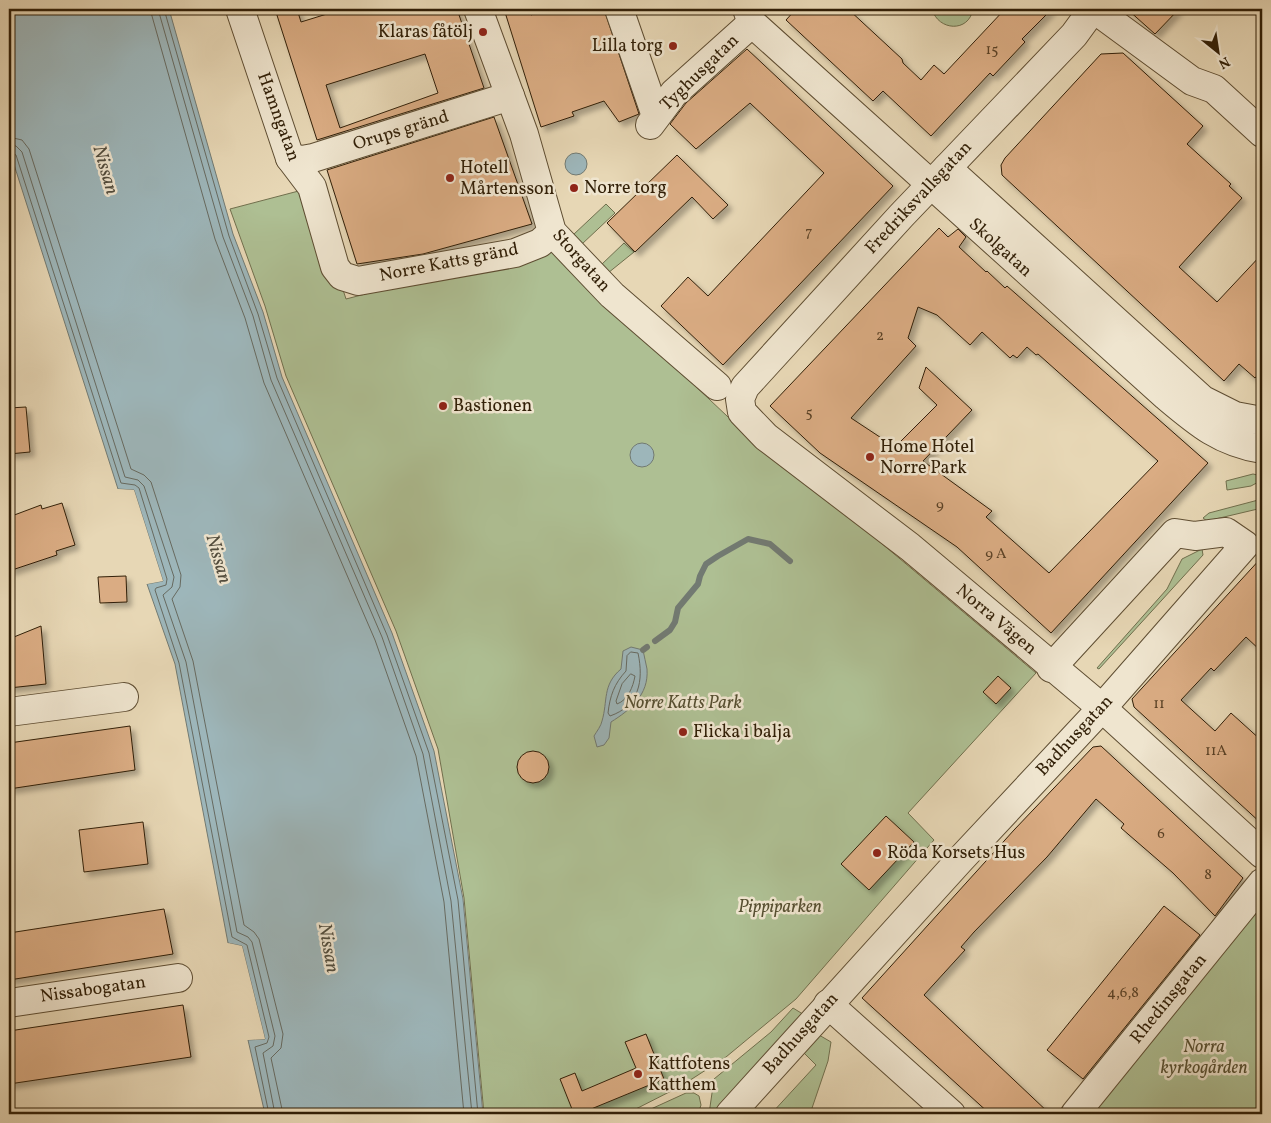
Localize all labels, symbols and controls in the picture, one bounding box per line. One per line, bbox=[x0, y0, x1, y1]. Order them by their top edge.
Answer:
place label: Klaras fåtölj bbox=[378, 20, 473, 45]
marker: Klaras fåtölj bbox=[477, 26, 489, 38]
north arrow bbox=[1194, 28, 1244, 78]
street label: Tyghusgatan bbox=[655, 29, 745, 117]
place label: Lilla torg bbox=[592, 34, 663, 59]
marker: Lilla torg bbox=[667, 40, 679, 52]
house number: 15 bbox=[985, 40, 999, 61]
text: N bbox=[1215, 51, 1233, 73]
street label: Hamngatan bbox=[250, 69, 306, 165]
street label: Orups gränd bbox=[350, 105, 452, 157]
street label: Fredriksvallsgatan bbox=[860, 136, 978, 260]
water label: Nissan bbox=[86, 142, 124, 198]
place label: Hotell Mårtensson bbox=[460, 156, 555, 202]
marker: Hotell Mårtensson bbox=[444, 172, 456, 184]
place label: Norre torg bbox=[584, 176, 667, 201]
marker: Norre torg bbox=[568, 182, 580, 194]
street label: Skolgatan bbox=[963, 213, 1038, 284]
house number: 7 bbox=[805, 222, 813, 243]
street label: Storgatan bbox=[546, 224, 616, 298]
street label: Norre Katts gränd bbox=[377, 237, 521, 289]
house number: 2 bbox=[876, 326, 884, 347]
place label: Bastionen bbox=[453, 394, 532, 419]
marker: Bastionen bbox=[437, 400, 449, 412]
house number: 5 bbox=[805, 403, 813, 424]
place label: Home Hotel Norre Park bbox=[880, 435, 974, 481]
marker: Home Hotel Norre Park bbox=[864, 451, 876, 463]
house number: 9 bbox=[936, 495, 944, 516]
water label: Nissan bbox=[199, 531, 237, 587]
house number: 9 A bbox=[985, 544, 1007, 565]
street label: Norra Vägen bbox=[950, 579, 1042, 661]
street label: Badhusgatan bbox=[1031, 690, 1119, 782]
park label: Norre Katts Park bbox=[624, 691, 742, 716]
house number: 11 bbox=[1153, 694, 1165, 715]
place label: Flicka i balja bbox=[693, 720, 791, 745]
marker: Flicka i balja bbox=[677, 726, 689, 738]
house number: 11A bbox=[1205, 741, 1228, 762]
house number: 6 bbox=[1157, 824, 1165, 845]
place label: Röda Korsets Hus bbox=[887, 841, 1025, 866]
marker: Röda Korsets Hus bbox=[871, 847, 883, 859]
house number: 8 bbox=[1204, 865, 1212, 886]
park label: Pippiparken bbox=[738, 895, 822, 920]
water label: Nissan bbox=[311, 921, 345, 975]
street label: Rhedinsgatan bbox=[1125, 948, 1213, 1049]
street label: Nissabogatan bbox=[39, 970, 148, 1010]
house number: 4,6,8 bbox=[1107, 983, 1139, 1004]
street label: Badhusgatan bbox=[757, 987, 845, 1081]
park label: Norra kyrkogården bbox=[1160, 1035, 1248, 1081]
place label: Kattfotens Katthem bbox=[648, 1052, 730, 1098]
marker: Kattfotens Katthem bbox=[632, 1068, 644, 1080]

